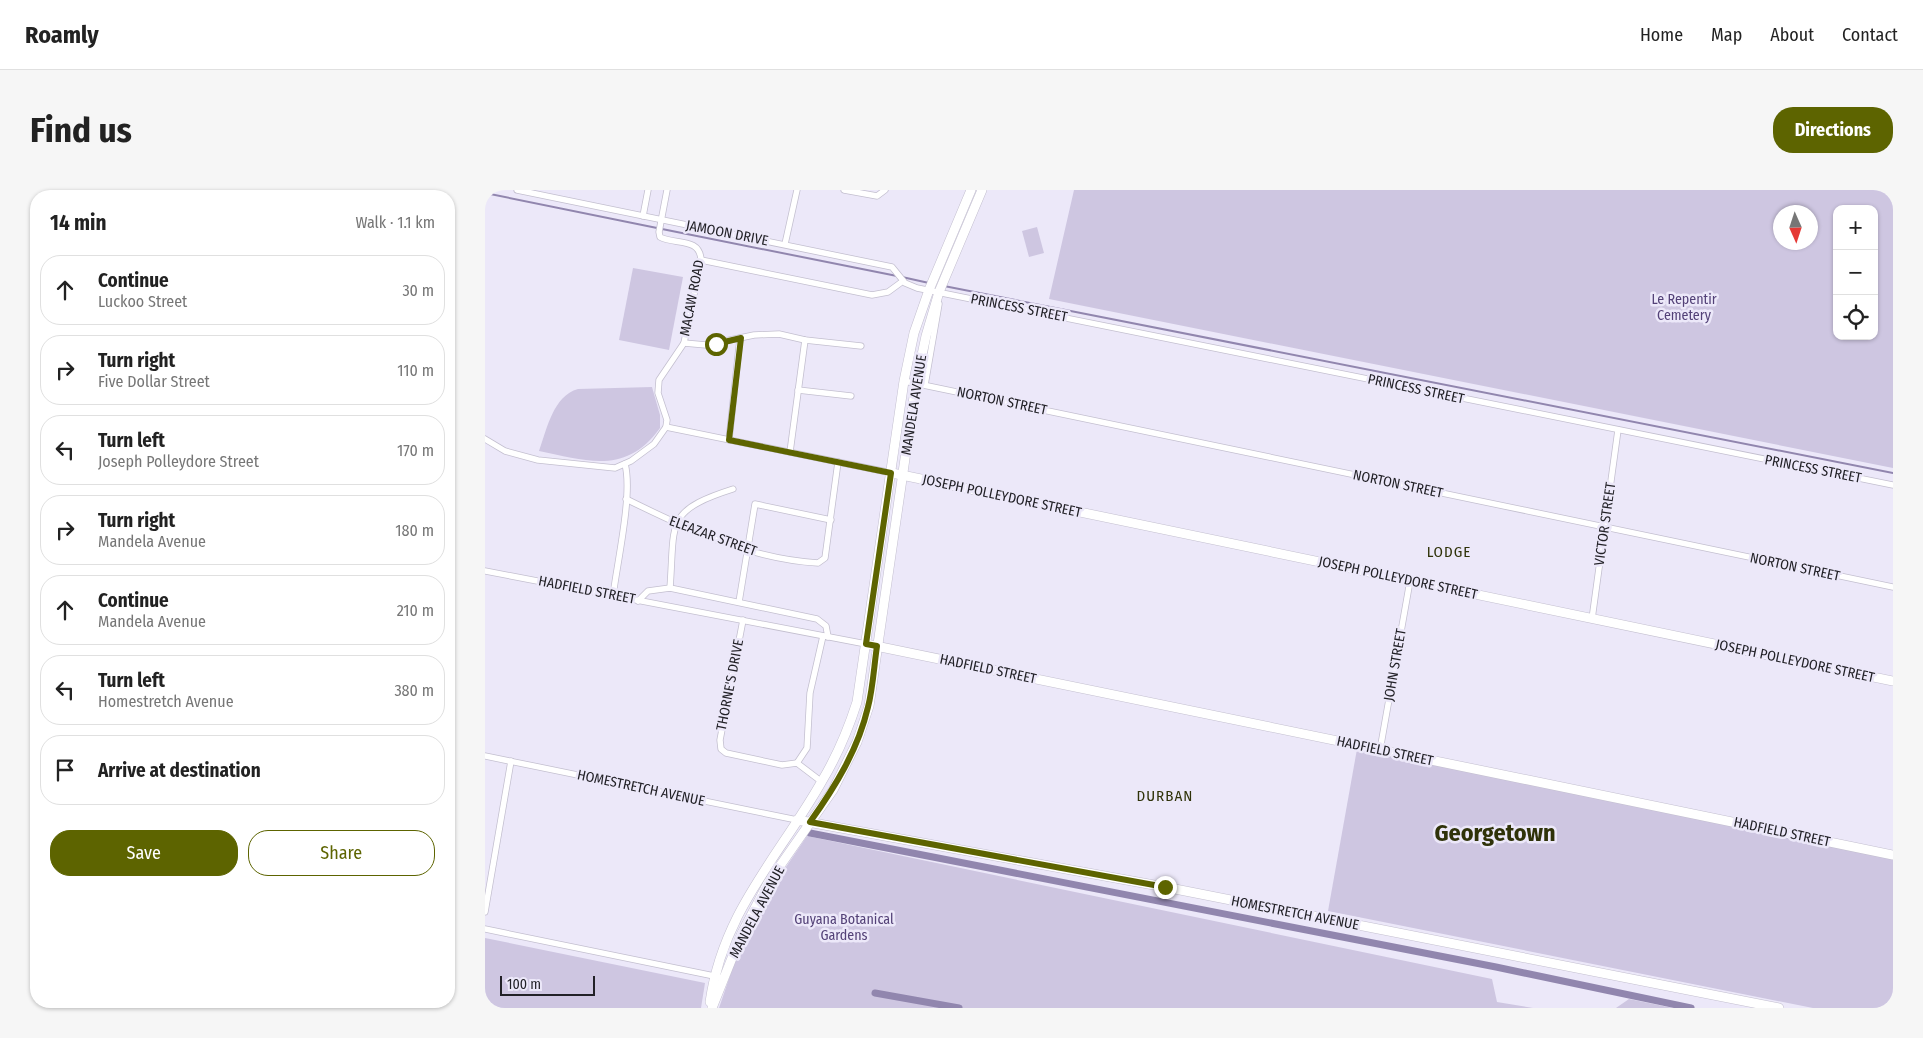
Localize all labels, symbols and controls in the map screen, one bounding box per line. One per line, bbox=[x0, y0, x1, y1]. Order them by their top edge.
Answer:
text: Roamly bbox=[25, 21, 99, 49]
text: Home bbox=[1640, 24, 1683, 46]
text: Map bbox=[1711, 24, 1742, 46]
text: About bbox=[1770, 24, 1814, 46]
text: Contact bbox=[1842, 24, 1898, 46]
button: Directions bbox=[1773, 107, 1893, 153]
text: Find us bbox=[30, 109, 132, 151]
north arrow bbox=[1773, 205, 1818, 250]
map controls bbox=[1833, 205, 1878, 340]
button: + bbox=[1833, 205, 1878, 250]
text: 14 min bbox=[50, 210, 107, 236]
text: Walk · 1.1 km bbox=[355, 213, 435, 232]
street label: JAMOON DRIVE bbox=[684, 217, 770, 249]
button: − bbox=[1833, 250, 1878, 295]
street label: MACAW ROAD bbox=[676, 259, 708, 337]
text: Continue bbox=[98, 269, 169, 292]
icon: ahead bbox=[51, 276, 79, 304]
text: 30 m bbox=[402, 281, 434, 300]
street label: PRINCESS STREET bbox=[969, 290, 1069, 326]
park label: Le Repentir Cemetery bbox=[1651, 291, 1717, 324]
text: Luckoo Street bbox=[98, 292, 187, 311]
button: locate bbox=[1833, 295, 1878, 340]
route start bbox=[705, 333, 728, 356]
text: Turn right bbox=[98, 349, 175, 372]
street label: MANDELA AVENUE bbox=[898, 353, 930, 456]
icon: right bbox=[51, 356, 79, 384]
text: 110 m bbox=[397, 361, 434, 380]
street label: PRINCESS STREET bbox=[1366, 370, 1466, 408]
text: Five Dollar Street bbox=[98, 372, 210, 391]
street label: NORTON STREET bbox=[955, 383, 1049, 419]
text: Turn left bbox=[98, 429, 165, 452]
icon: left bbox=[51, 436, 79, 464]
text: 170 m bbox=[397, 441, 434, 460]
street label: PRINCESS STREET bbox=[1763, 451, 1863, 487]
text: Joseph Polleydore Street bbox=[98, 452, 259, 471]
street label: NORTON STREET bbox=[1351, 466, 1445, 502]
street label: JOSEPH POLLEYDORE STREET bbox=[921, 471, 1083, 521]
street label: VICTOR STREET bbox=[1591, 481, 1619, 567]
text: Turn right bbox=[98, 509, 175, 532]
street label: ELEAZAR STREET bbox=[667, 512, 760, 560]
icon: right bbox=[51, 516, 79, 544]
text: 180 m bbox=[395, 521, 434, 540]
text: Mandela Avenue bbox=[98, 532, 206, 551]
district label: LODGE bbox=[1427, 543, 1471, 561]
street label: NORTON STREET bbox=[1748, 549, 1842, 585]
street label: JOSEPH POLLEYDORE STREET bbox=[1317, 553, 1479, 603]
street label: HADFIELD STREET bbox=[537, 572, 637, 608]
text: Continue bbox=[98, 589, 169, 612]
icon: ahead bbox=[51, 596, 79, 624]
text: 210 m bbox=[397, 601, 434, 620]
text: Mandela Avenue bbox=[98, 612, 206, 631]
street label: JOHN STREET bbox=[1380, 627, 1410, 703]
street label: JOSEPH POLLEYDORE STREET bbox=[1714, 636, 1876, 686]
street label: THORNE'S DRIVE bbox=[713, 637, 747, 732]
street label: HADFIELD STREET bbox=[938, 650, 1038, 688]
text: Turn left bbox=[98, 669, 165, 692]
icon: left bbox=[51, 676, 79, 704]
text: 380 m bbox=[394, 681, 434, 700]
text: Homestretch Avenue bbox=[98, 692, 234, 711]
street label: HADFIELD STREET bbox=[1335, 732, 1435, 770]
icon: arrive bbox=[51, 756, 79, 784]
text: Arrive at destination bbox=[98, 759, 261, 782]
street label: HOMESTRETCH AVENUE bbox=[576, 766, 707, 810]
district label: DURBAN bbox=[1137, 787, 1193, 805]
street label: HADFIELD STREET bbox=[1732, 813, 1832, 851]
district label: Georgetown bbox=[1434, 819, 1556, 847]
button: Save bbox=[50, 830, 238, 876]
button: Share bbox=[248, 830, 435, 876]
street label: MANDELA AVENUE bbox=[726, 863, 789, 961]
route end bbox=[1154, 876, 1177, 899]
street label: HOMESTRETCH AVENUE bbox=[1230, 892, 1361, 934]
park label: Guyana Botanical Gardens bbox=[794, 911, 894, 944]
scale bar bbox=[500, 973, 595, 996]
text: 100 m bbox=[507, 976, 541, 993]

